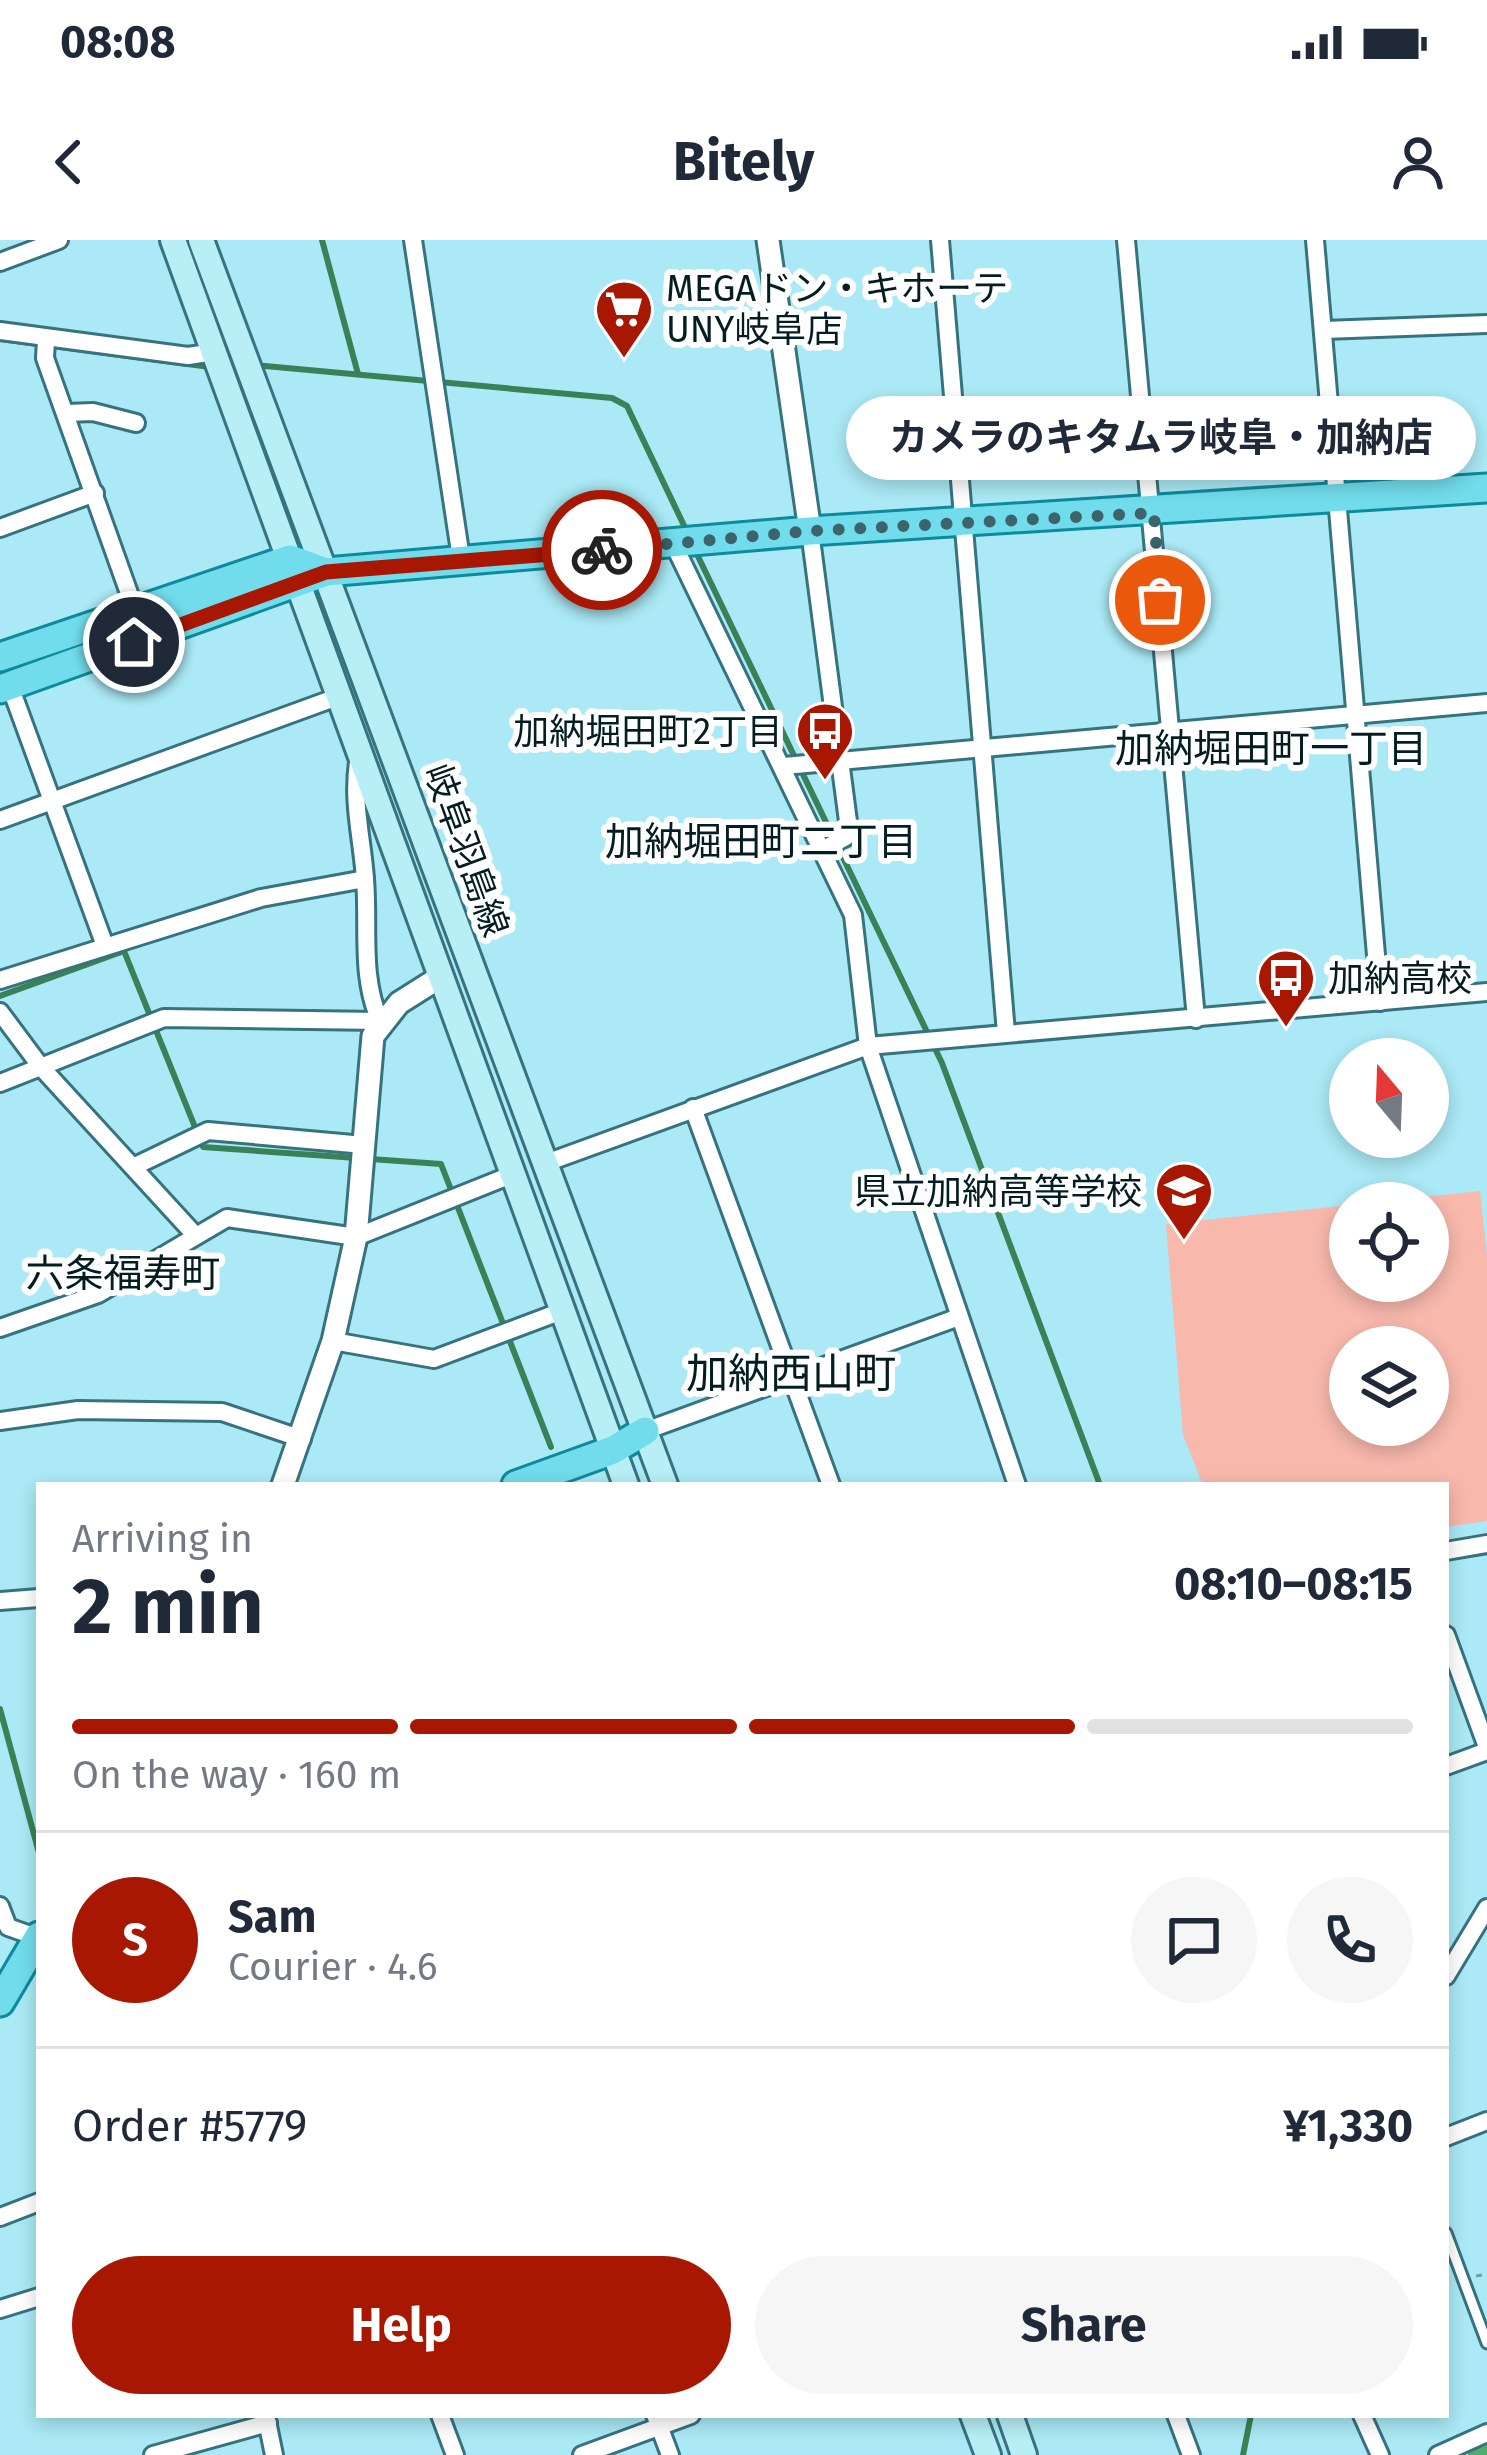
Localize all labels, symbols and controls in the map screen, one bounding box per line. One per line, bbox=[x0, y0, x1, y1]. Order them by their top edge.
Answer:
text: 08:08 bbox=[60, 15, 176, 69]
icon: back bbox=[36, 129, 102, 195]
icon: person bbox=[1385, 129, 1451, 195]
text: Bitely bbox=[673, 130, 814, 194]
place label: MEGAドン・キホーテ UNY岐阜店 bbox=[666, 267, 1008, 352]
supermarket icon: MEGAドン・キホーテ UNY岐阜店 bbox=[593, 278, 655, 360]
callout: カメラのキタムラ岐阜・加納店 bbox=[845, 396, 1475, 480]
text: カメラのキタムラ岐阜・加納店 bbox=[889, 415, 1433, 461]
courier bbox=[542, 490, 662, 610]
icon: bike bbox=[569, 517, 635, 583]
pin bbox=[1109, 549, 1211, 651]
icon: bag bbox=[1127, 567, 1193, 633]
pin bbox=[83, 591, 185, 693]
icon: home bbox=[101, 609, 167, 675]
bus stop icon: 加納堀田町2丁目 bbox=[794, 700, 856, 782]
place label: 加納堀田町2丁目 bbox=[513, 710, 783, 754]
district label: 加納堀田町一丁目 bbox=[1115, 726, 1427, 772]
street label: 岐阜羽島線 bbox=[415, 758, 518, 942]
district label: 加納堀田町二丁目 bbox=[605, 819, 917, 865]
bus stop icon: 加納高校 bbox=[1255, 947, 1317, 1029]
place label: 加納高校 bbox=[1328, 957, 1472, 1001]
north arrow bbox=[1329, 1038, 1449, 1158]
map controls bbox=[1329, 1038, 1449, 1446]
school or university icon: 県立加納高等学校 bbox=[1153, 1160, 1215, 1242]
place label: 県立加納高等学校 bbox=[854, 1170, 1142, 1214]
button: locate bbox=[1329, 1182, 1449, 1302]
district label: 六条福寿町 bbox=[25, 1251, 221, 1297]
button: layers bbox=[1329, 1326, 1449, 1446]
district label: 加納西山町 bbox=[686, 1349, 896, 1399]
text: Arriving in bbox=[72, 1516, 253, 1562]
text: 08:10–08:15 bbox=[1174, 1557, 1413, 1611]
text: 2 min bbox=[72, 1560, 264, 1654]
text: On the way · 160 m bbox=[72, 1752, 401, 1798]
button: chat bbox=[1131, 1877, 1257, 2003]
button: phone bbox=[1287, 1877, 1413, 2003]
text: Sam bbox=[228, 1890, 316, 1944]
text: S bbox=[122, 1913, 148, 1967]
text: Courier · 4.6 bbox=[228, 1944, 437, 1990]
text: Order #5779 bbox=[72, 2099, 307, 2153]
text: ¥1,330 bbox=[1283, 2099, 1413, 2153]
button: Help bbox=[72, 2256, 731, 2394]
button: Share bbox=[755, 2256, 1413, 2394]

